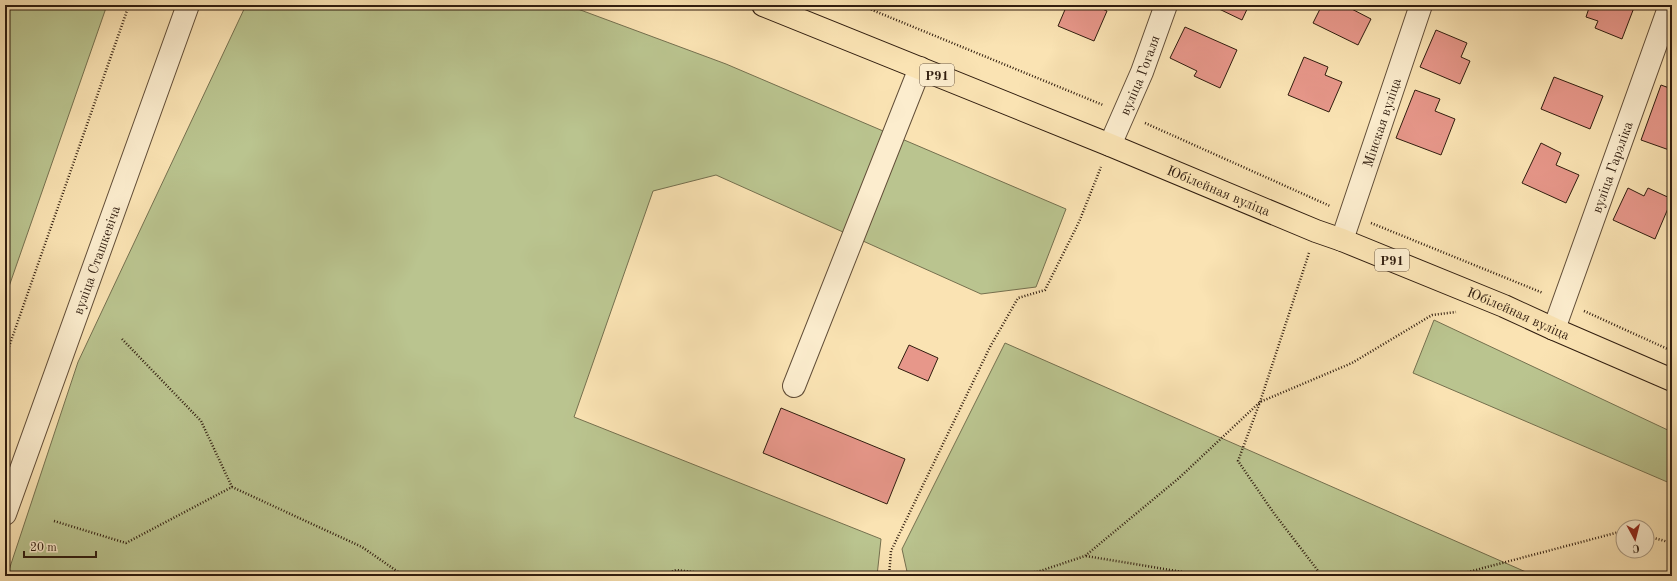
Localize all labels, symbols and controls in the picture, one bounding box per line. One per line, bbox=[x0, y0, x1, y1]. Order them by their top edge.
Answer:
street label: вуліца Гогаля bbox=[1118, 34, 1163, 117]
road number: Р91 bbox=[920, 64, 954, 86]
street label: Мінская вуліца bbox=[1361, 76, 1404, 169]
street label: вуліца Гарэліка bbox=[1590, 120, 1636, 215]
street label: Юбілейная вуліца bbox=[1165, 164, 1272, 219]
street label: вуліца Сташкевіча bbox=[71, 204, 123, 316]
road number: Р91 bbox=[1375, 249, 1409, 271]
street label: Юбілейная вуліца bbox=[1465, 286, 1571, 343]
north arrow bbox=[1615, 519, 1655, 559]
scale bar bbox=[24, 533, 96, 559]
text: 20 m bbox=[30, 542, 57, 554]
text: С bbox=[1632, 542, 1640, 553]

